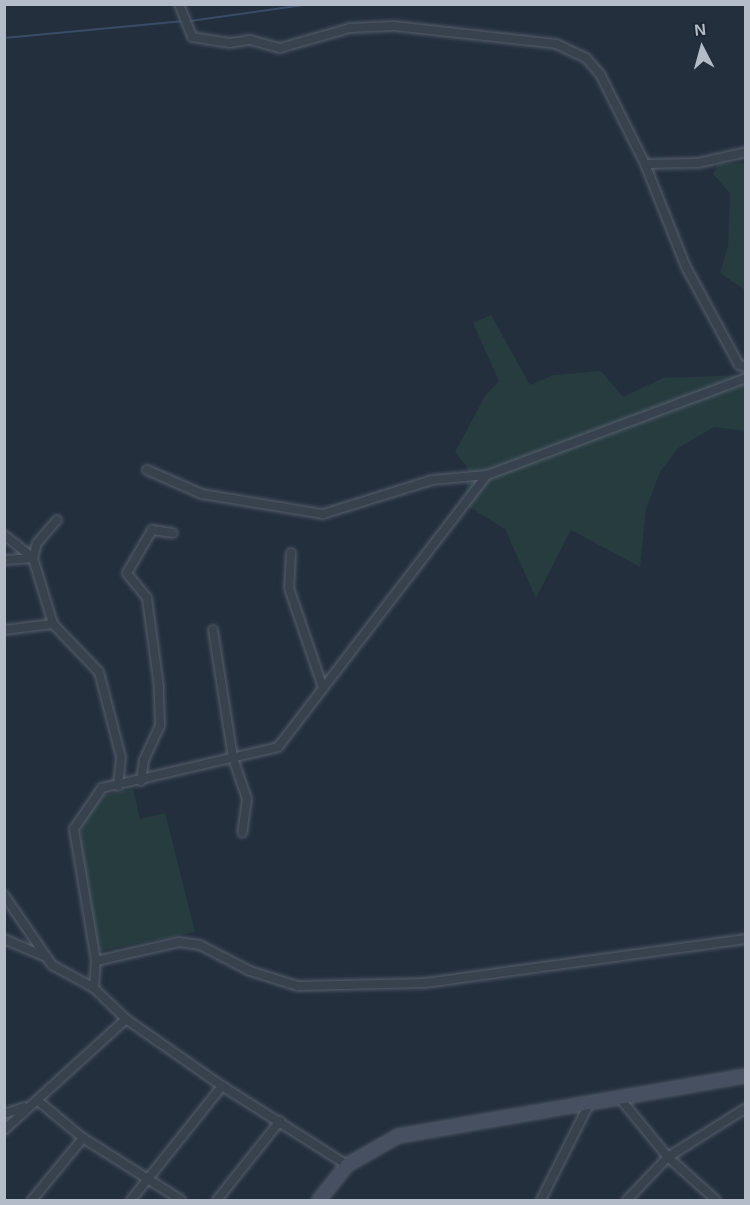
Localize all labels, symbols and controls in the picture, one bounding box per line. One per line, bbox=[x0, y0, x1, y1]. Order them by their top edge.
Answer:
north arrow bbox=[672, 18, 732, 78]
text: N bbox=[693, 21, 707, 39]

